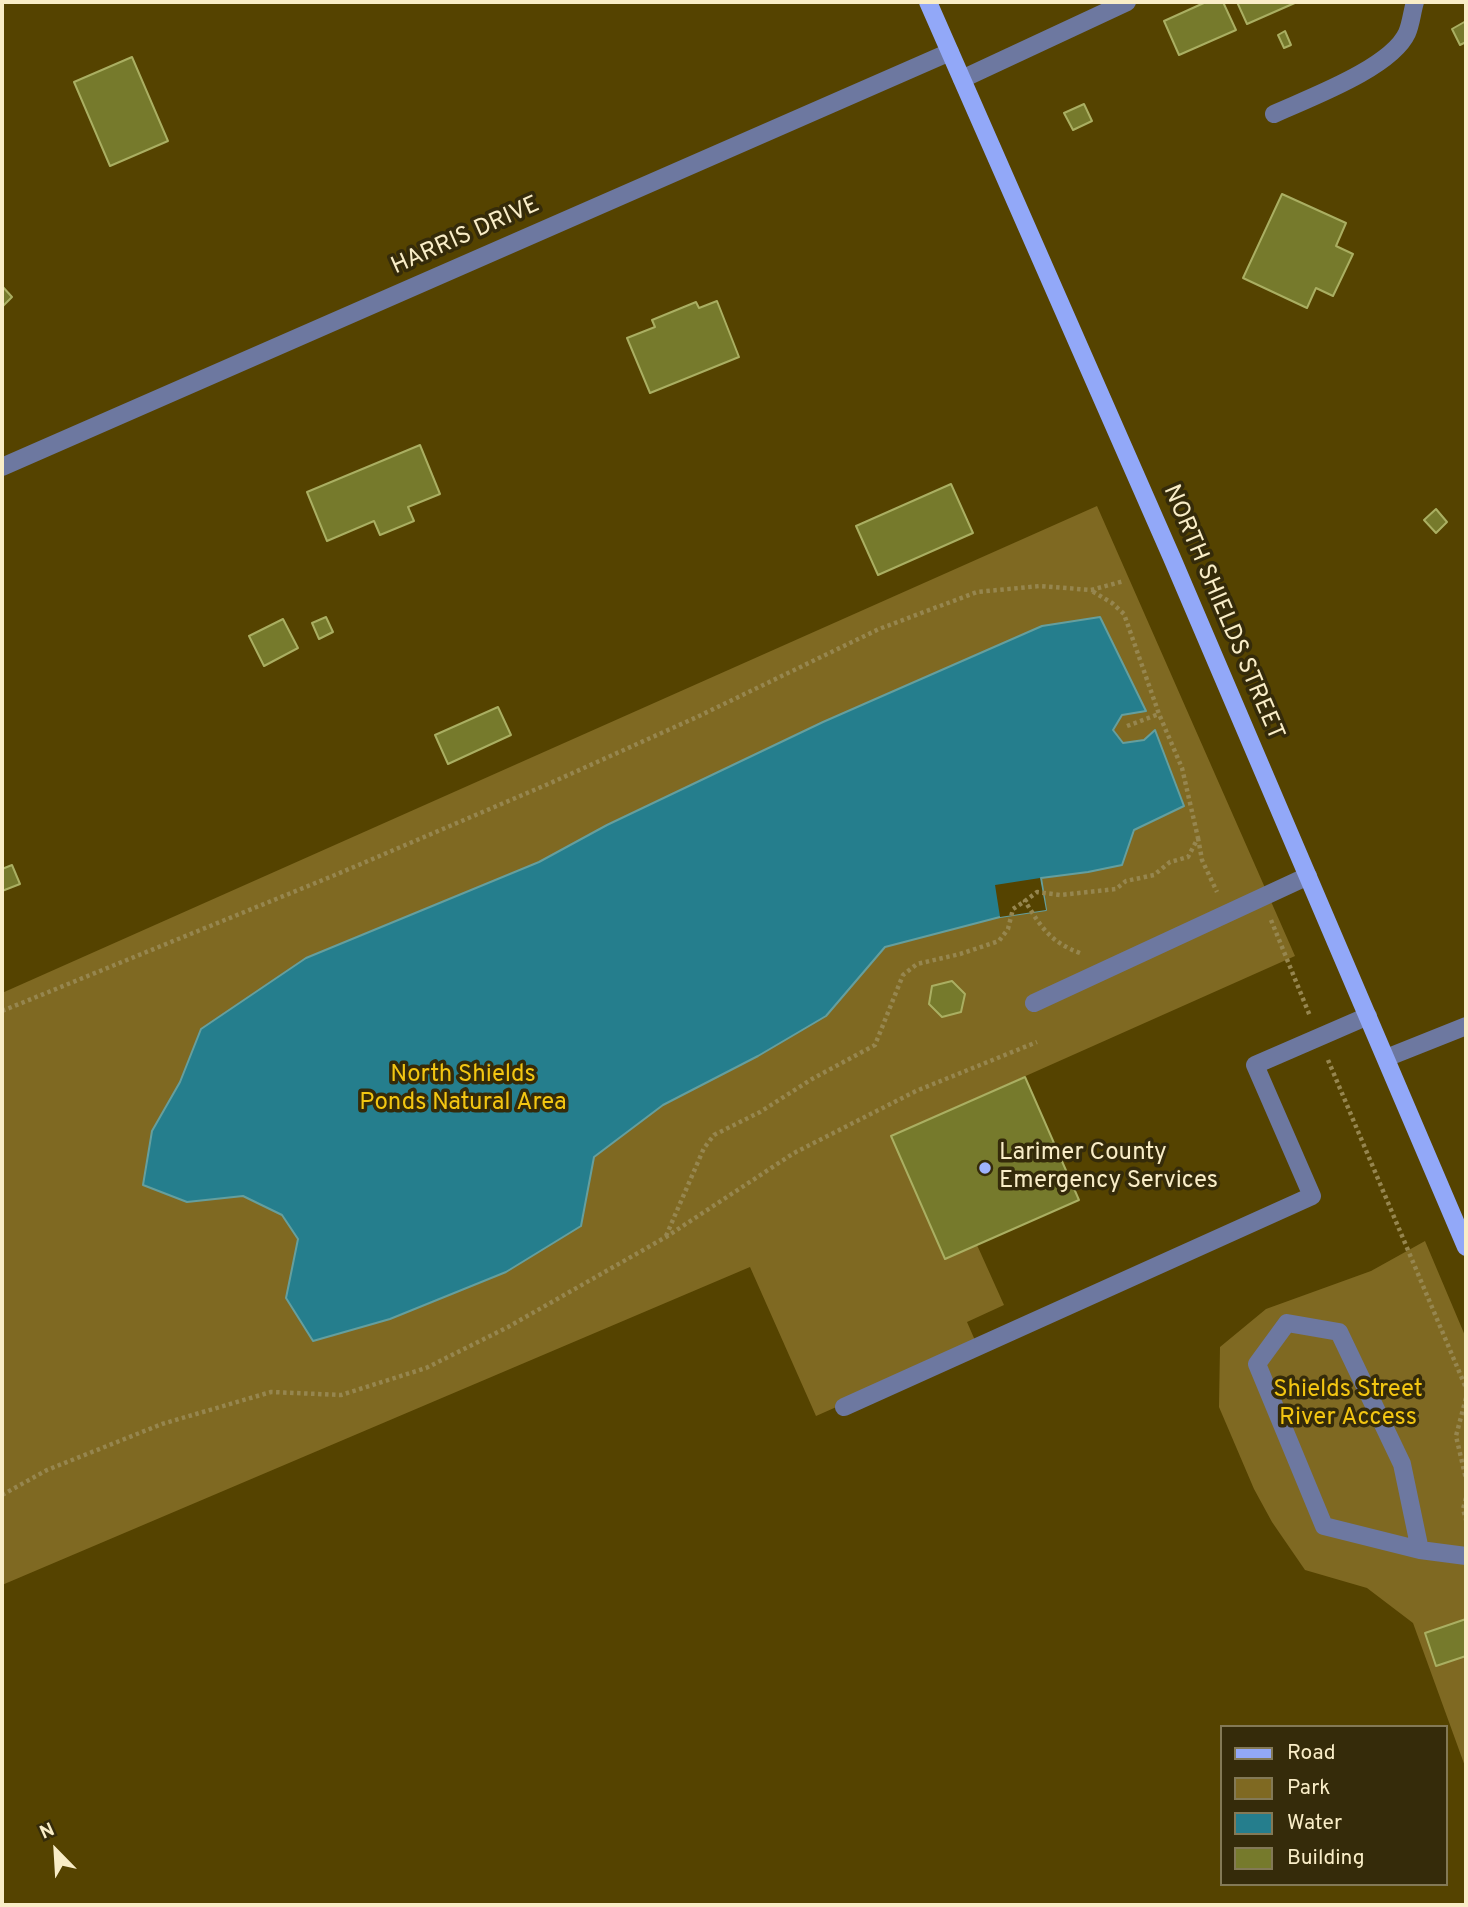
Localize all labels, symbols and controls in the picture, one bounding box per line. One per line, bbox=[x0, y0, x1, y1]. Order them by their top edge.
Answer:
street label: HARRIS DRIVE bbox=[387, 191, 545, 283]
street label: NORTH SHIELDS STREET bbox=[1155, 481, 1289, 745]
park label: North Shields Ponds Natural Area bbox=[359, 1062, 567, 1118]
place label: Larimer County Emergency Services bbox=[999, 1140, 1218, 1196]
marker: Larimer County Emergency Services bbox=[977, 1160, 993, 1176]
park label: Shields Street River Access bbox=[1273, 1377, 1423, 1433]
legend bbox=[1220, 1725, 1447, 1886]
text: Road bbox=[1287, 1740, 1336, 1767]
text: Park bbox=[1287, 1775, 1330, 1802]
text: Water bbox=[1287, 1810, 1342, 1837]
north arrow bbox=[21, 1816, 91, 1886]
text: N bbox=[36, 1818, 59, 1846]
text: Building bbox=[1287, 1845, 1365, 1872]

